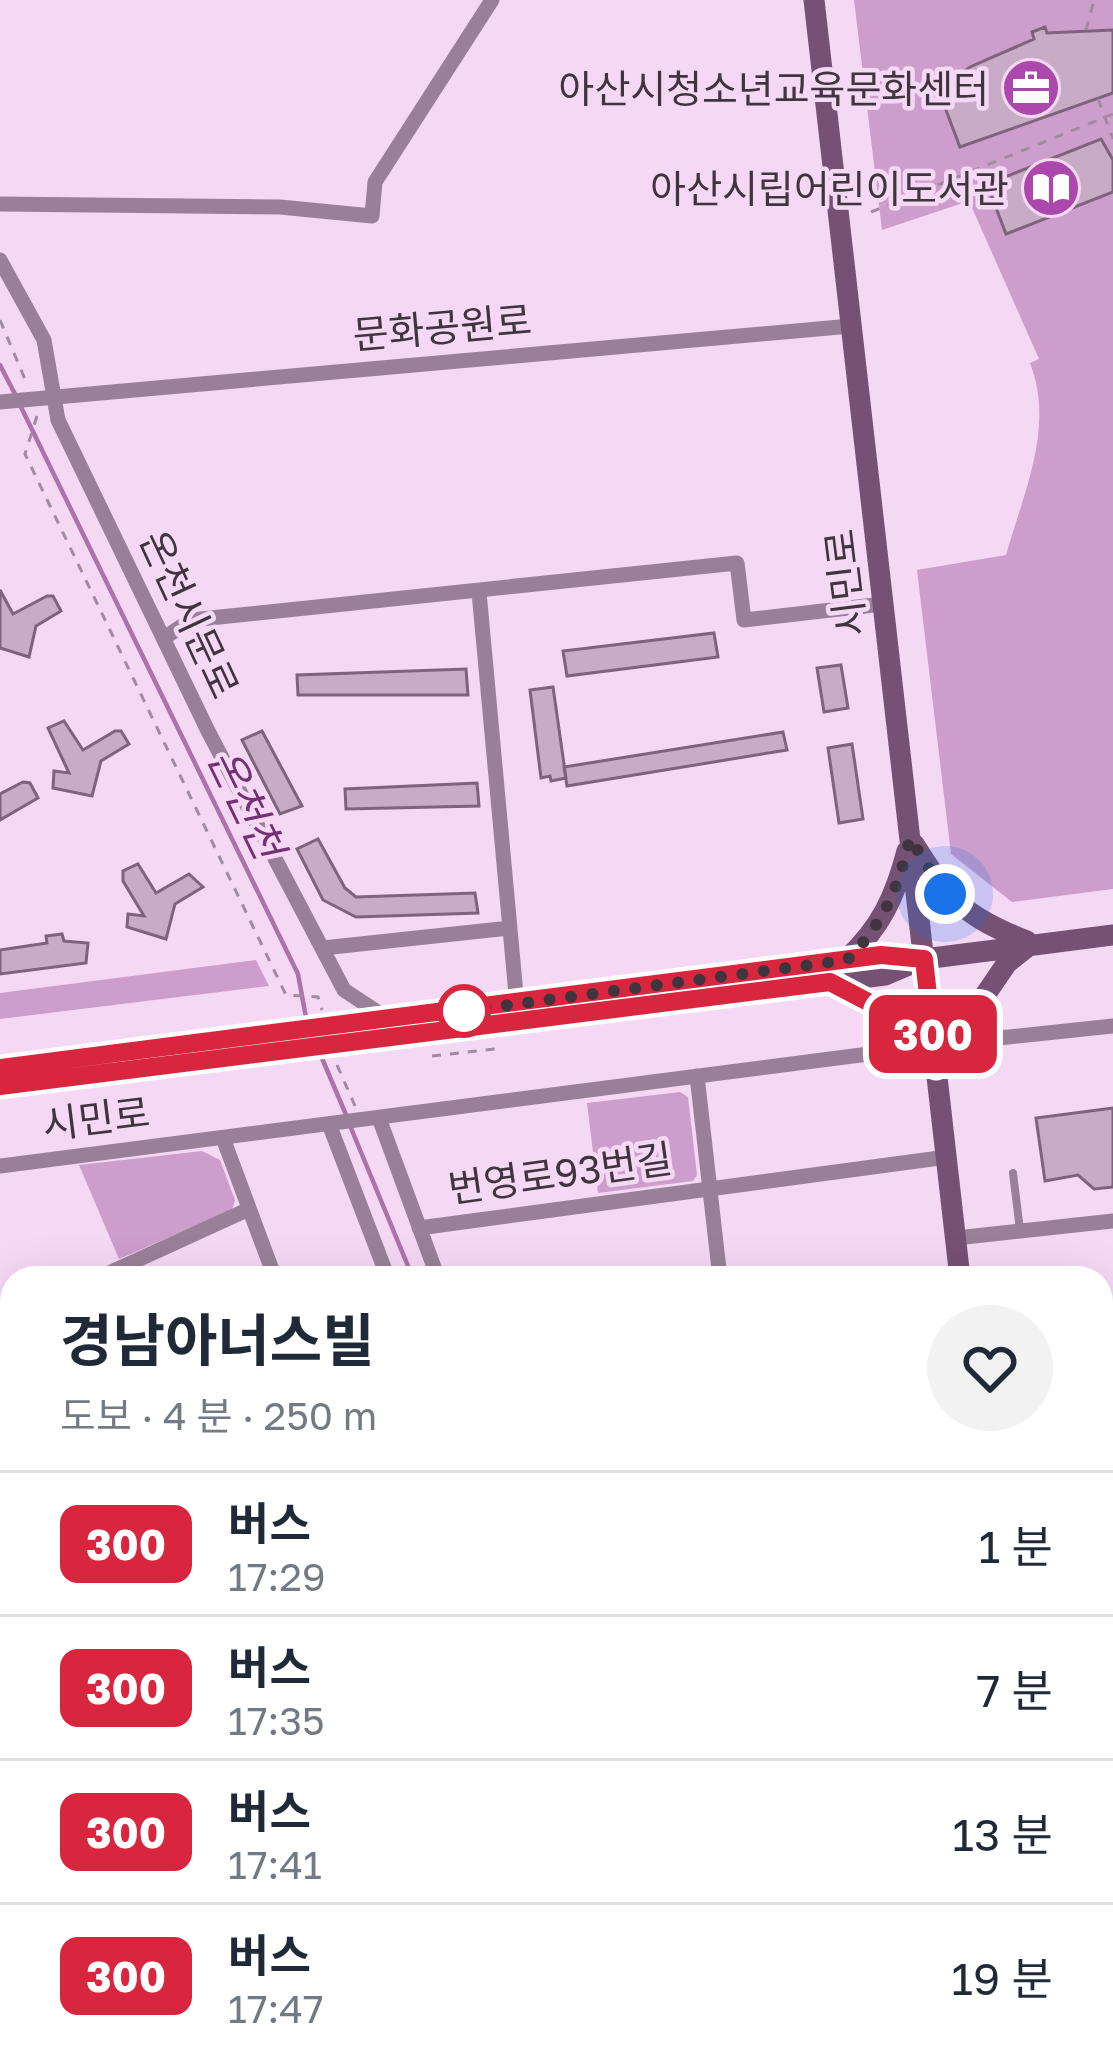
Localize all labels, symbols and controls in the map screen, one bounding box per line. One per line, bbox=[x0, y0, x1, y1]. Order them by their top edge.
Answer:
office icon: 아산시청소년교육문화센터 bbox=[1000, 57, 1062, 119]
place label: 아산시청소년교육문화센터 bbox=[558, 65, 989, 112]
library icon: 아산시립어린이도서관 bbox=[1020, 157, 1082, 219]
place label: 아산시립어린이도서관 bbox=[650, 165, 1009, 212]
street label: 문화공원로 bbox=[351, 296, 533, 358]
street label: 온천시문로 bbox=[131, 523, 249, 705]
street label: 시민로 bbox=[815, 527, 875, 639]
water label: 온천천 bbox=[199, 740, 297, 870]
your location bbox=[915, 864, 975, 924]
unlabelled marker bbox=[439, 986, 489, 1036]
line badge: 300 bbox=[864, 995, 1002, 1073]
text: 300 bbox=[893, 1009, 973, 1059]
street label: 시민로 bbox=[40, 1088, 152, 1148]
street label: 번영로93번길 bbox=[445, 1134, 675, 1212]
text: 경남아너스빌 bbox=[60, 1305, 375, 1374]
button: heart bbox=[927, 1305, 1053, 1431]
text: 도보 · 4 분 · 250 m bbox=[60, 1392, 377, 1439]
text: 버스 bbox=[228, 1496, 311, 1550]
text: 300 bbox=[86, 1519, 166, 1569]
text: 1 분 bbox=[979, 1519, 1053, 1573]
text: 17:29 bbox=[228, 1553, 326, 1600]
text: 버스 bbox=[228, 1640, 311, 1694]
text: 300 bbox=[86, 1663, 166, 1713]
text: 7 분 bbox=[976, 1663, 1053, 1717]
text: 17:35 bbox=[228, 1697, 325, 1744]
text: 버스 bbox=[228, 1784, 311, 1838]
text: 300 bbox=[86, 1807, 166, 1857]
text: 13 분 bbox=[952, 1807, 1053, 1861]
text: 17:41 bbox=[228, 1841, 322, 1888]
text: 버스 bbox=[228, 1928, 311, 1982]
text: 300 bbox=[86, 1951, 166, 2001]
text: 19 분 bbox=[951, 1951, 1053, 2005]
text: 17:47 bbox=[228, 1985, 324, 2032]

